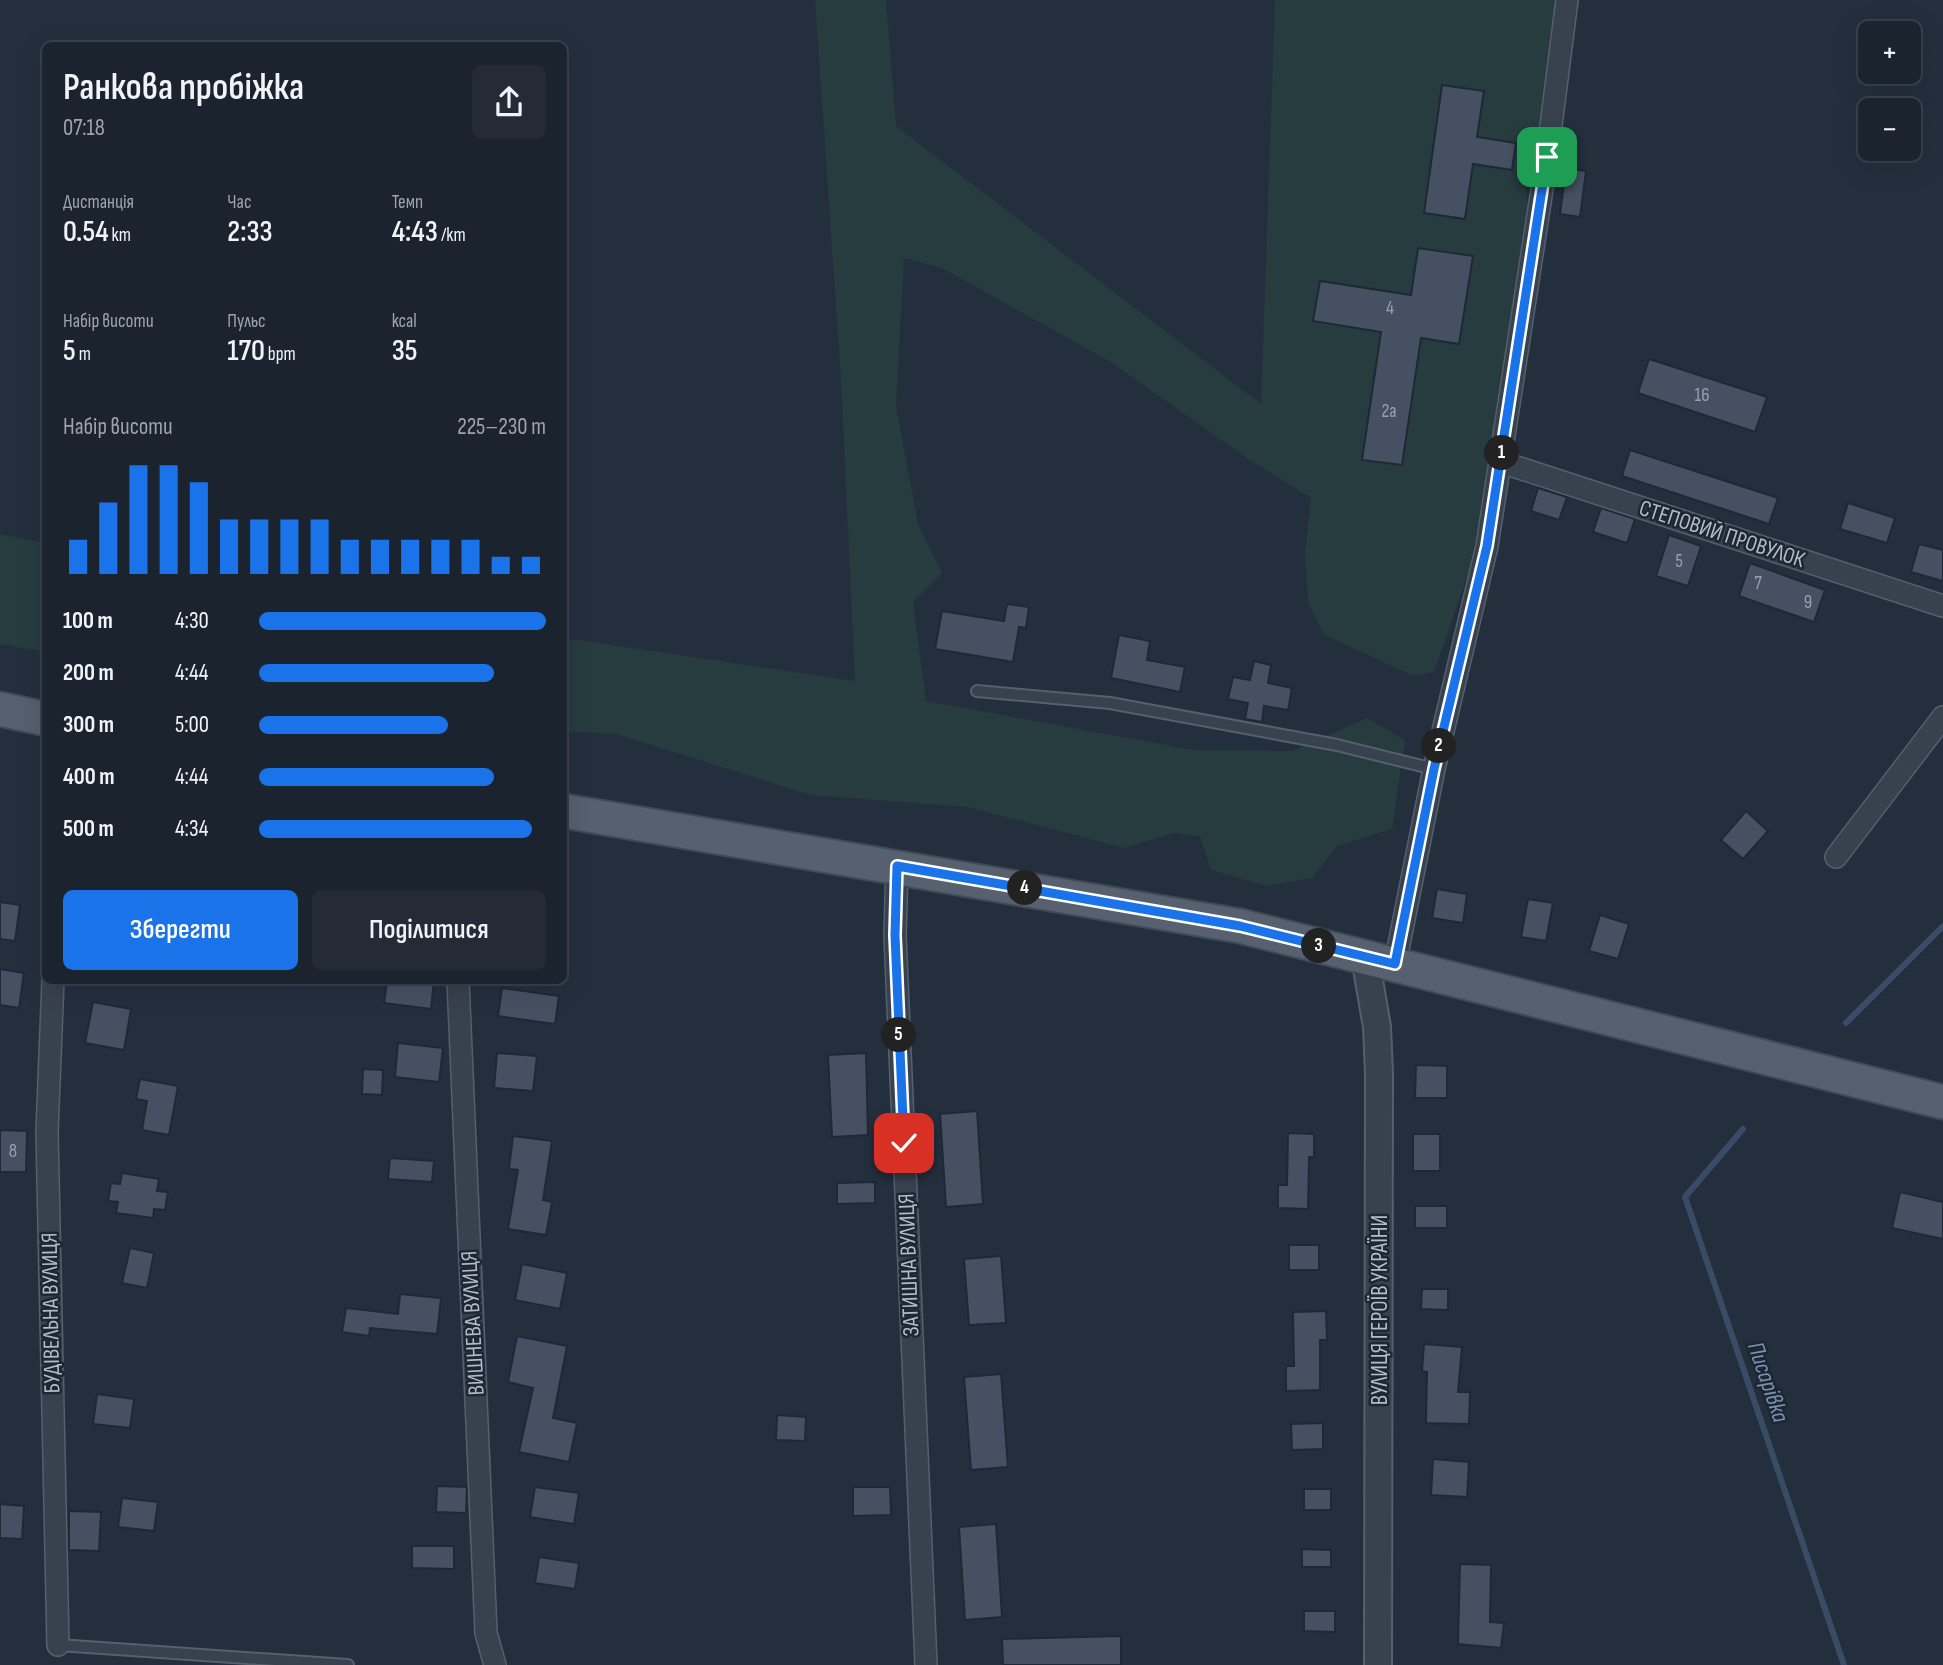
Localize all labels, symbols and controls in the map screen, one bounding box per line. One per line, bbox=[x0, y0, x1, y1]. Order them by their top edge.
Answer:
map controls bbox=[1858, 21, 1921, 161]
button: + bbox=[1858, 21, 1921, 84]
text: Ранкова пробіжка bbox=[63, 65, 304, 110]
button: share bbox=[472, 65, 546, 139]
button: − bbox=[1858, 98, 1921, 161]
text: 07:18 bbox=[63, 114, 105, 142]
pin bbox=[1517, 127, 1577, 187]
icon: arrive bbox=[1528, 138, 1566, 176]
text: Дистанція bbox=[63, 191, 134, 214]
text: Час bbox=[227, 191, 251, 214]
text: Темп bbox=[392, 191, 423, 214]
text: 0.54 bbox=[63, 214, 109, 250]
text: 2:33 bbox=[227, 214, 273, 250]
text: 4:43 bbox=[392, 214, 438, 250]
text: km bbox=[109, 224, 131, 247]
text: /km bbox=[438, 224, 466, 247]
house number: 4 bbox=[1386, 297, 1394, 320]
text: Набір висоти bbox=[63, 310, 154, 333]
text: Пульс bbox=[227, 310, 266, 333]
text: kcal bbox=[392, 310, 417, 333]
text: 5 bbox=[63, 333, 76, 369]
text: 170 bbox=[227, 333, 265, 369]
text: 35 bbox=[392, 333, 417, 369]
text: m bbox=[76, 343, 91, 366]
text: bpm bbox=[265, 343, 296, 366]
house number: 16 bbox=[1695, 384, 1709, 407]
house number: 2а bbox=[1381, 400, 1397, 423]
text: Набір висоти bbox=[63, 413, 173, 441]
text: 225–230 m bbox=[457, 413, 546, 441]
pin: 1 bbox=[1484, 435, 1520, 470]
text: 1 bbox=[1498, 441, 1505, 464]
street label: СТЕПОВИЙ ПРОВУЛОК bbox=[1636, 494, 1809, 574]
house number: 5 bbox=[1675, 550, 1683, 573]
house number: 7 bbox=[1754, 572, 1762, 595]
house number: 9 bbox=[1804, 591, 1812, 614]
text: 100 m bbox=[63, 607, 113, 635]
text: 4:30 bbox=[175, 607, 209, 635]
text: 200 m bbox=[63, 659, 114, 687]
text: 4:44 bbox=[175, 659, 208, 687]
text: 300 m bbox=[63, 711, 114, 739]
text: 5:00 bbox=[175, 711, 209, 739]
pin: 2 bbox=[1422, 728, 1456, 764]
text: 2 bbox=[1434, 734, 1443, 757]
text: 400 m bbox=[63, 763, 114, 791]
text: 4:44 bbox=[175, 763, 208, 791]
text: 500 m bbox=[63, 815, 114, 843]
text: 4:34 bbox=[175, 815, 208, 843]
pin: 4 bbox=[1007, 870, 1042, 906]
text: 4 bbox=[1020, 876, 1029, 899]
button: Зберегти bbox=[63, 890, 298, 970]
button: Поділитися bbox=[312, 890, 546, 970]
pin: 3 bbox=[1302, 928, 1336, 964]
text: 3 bbox=[1314, 934, 1323, 957]
pin: 5 bbox=[881, 1018, 916, 1052]
text: 5 bbox=[894, 1023, 903, 1046]
pin bbox=[874, 1113, 934, 1173]
icon: check bbox=[885, 1124, 923, 1162]
house number: 8 bbox=[9, 1140, 17, 1163]
street label: ЗАТИШНА ВУЛИЦЯ bbox=[893, 1193, 925, 1337]
street label: ВУЛИЦЯ ГЕРОЇВ УКРАЇНИ bbox=[1366, 1215, 1394, 1405]
street label: БУДІВЕЛЬНА ВУЛИЦЯ bbox=[36, 1232, 66, 1394]
street label: ВИШНЕВА ВУЛИЦЯ bbox=[455, 1250, 491, 1396]
water label: Писарівка bbox=[1741, 1338, 1795, 1426]

